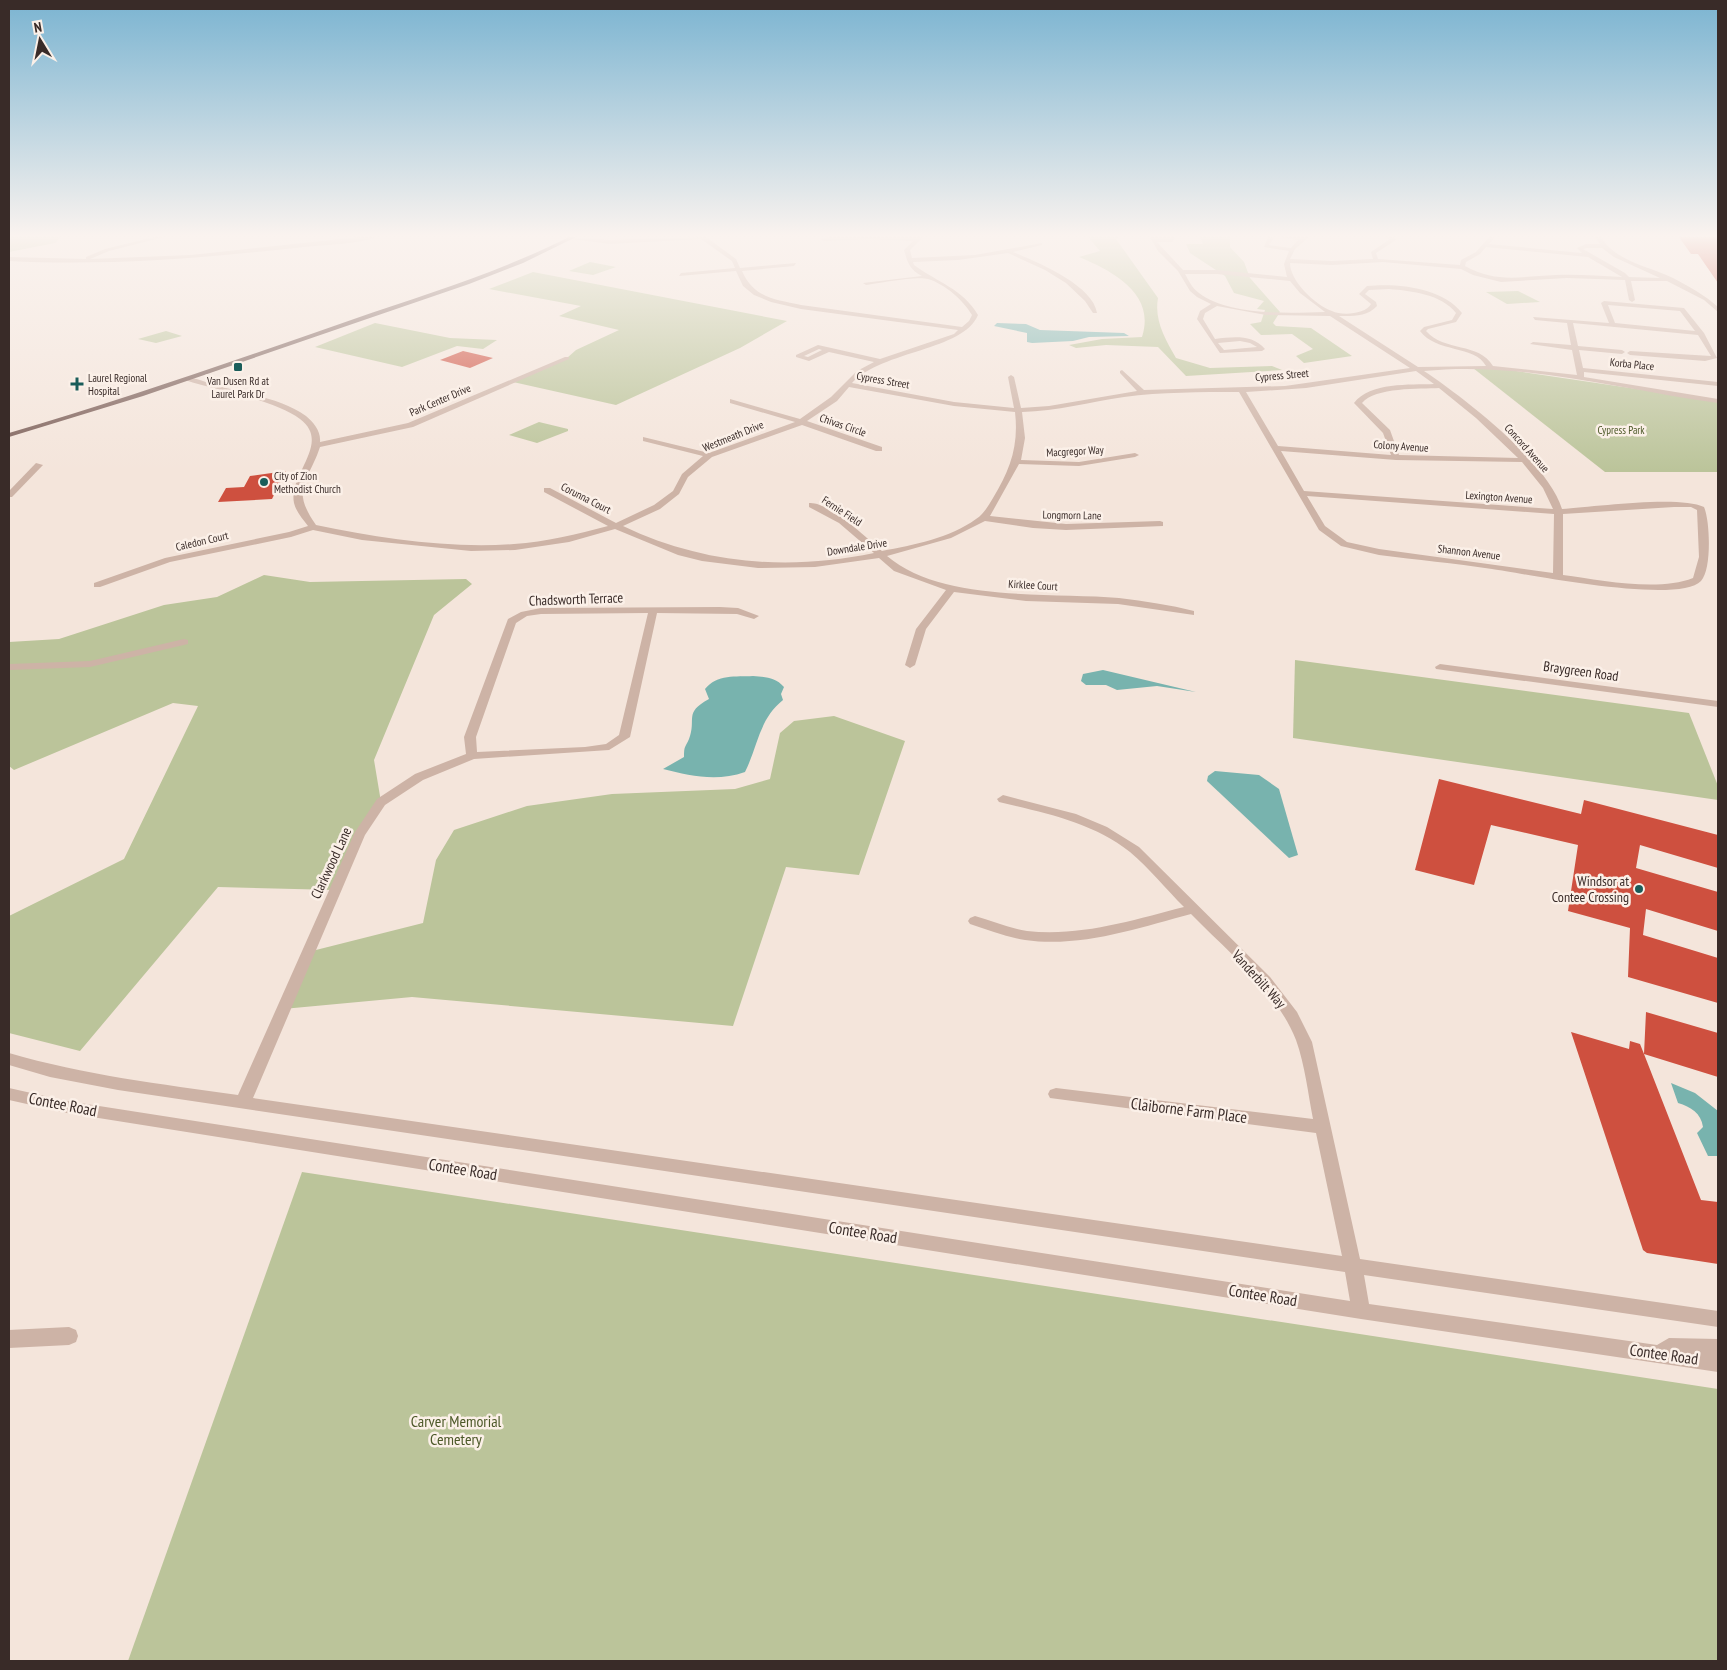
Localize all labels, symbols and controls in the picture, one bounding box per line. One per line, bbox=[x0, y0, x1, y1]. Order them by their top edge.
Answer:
north arrow bbox=[15, 15, 65, 65]
text: N bbox=[32, 18, 43, 37]
street label: Korba Place bbox=[1609, 355, 1655, 373]
marker: Van Dusen Rd at Laurel Park Dr bbox=[232, 361, 244, 373]
street label: Cypress Street bbox=[1255, 366, 1309, 384]
street label: Cypress Street bbox=[855, 368, 911, 392]
place label: Laurel Regional Hospital bbox=[88, 371, 147, 398]
place label: Van Dusen Rd at Laurel Park Dr bbox=[206, 374, 269, 401]
marker: Laurel Regional Hospital bbox=[70, 377, 84, 391]
street label: Park Center Drive bbox=[407, 381, 473, 419]
street label: Chivas Circle bbox=[818, 410, 869, 440]
street label: Westmeath Drive bbox=[700, 417, 766, 455]
street label: Concord Avenue bbox=[1502, 421, 1553, 475]
park label: Cypress Park bbox=[1597, 423, 1645, 437]
street label: Colony Avenue bbox=[1373, 437, 1430, 455]
street label: Macgregor Way bbox=[1046, 442, 1105, 459]
place label: City of Zion Methodist Church bbox=[274, 469, 341, 496]
marker: City of Zion Methodist Church bbox=[258, 476, 270, 488]
street label: Corunna Court bbox=[559, 479, 613, 517]
street label: Lexington Avenue bbox=[1465, 488, 1534, 506]
street label: Fernie Field bbox=[819, 493, 865, 529]
street label: Longmorn Lane bbox=[1043, 507, 1102, 523]
street label: Caledon Court bbox=[174, 528, 230, 554]
street label: Downdale Drive bbox=[826, 535, 888, 559]
street label: Shannon Avenue bbox=[1437, 541, 1502, 563]
street label: Kirklee Court bbox=[1008, 577, 1058, 593]
street label: Chadsworth Terrace bbox=[529, 588, 624, 610]
street label: Braygreen Road bbox=[1542, 657, 1620, 685]
street label: Clarkwood Lane bbox=[307, 824, 356, 902]
place label: Windsor at Contee Crossing bbox=[1552, 872, 1629, 906]
marker: Windsor at Contee Crossing bbox=[1633, 883, 1645, 895]
street label: Vanderbilt Way bbox=[1228, 945, 1290, 1012]
street label: Contee Road bbox=[27, 1088, 99, 1120]
street label: Claiborne Farm Place bbox=[1130, 1093, 1248, 1127]
street label: Contee Road bbox=[427, 1154, 499, 1184]
street label: Contee Road bbox=[827, 1217, 899, 1247]
street label: Contee Road bbox=[1227, 1280, 1299, 1310]
street label: Contee Road bbox=[1629, 1339, 1700, 1369]
park label: Carver Memorial Cemetery bbox=[411, 1411, 502, 1449]

